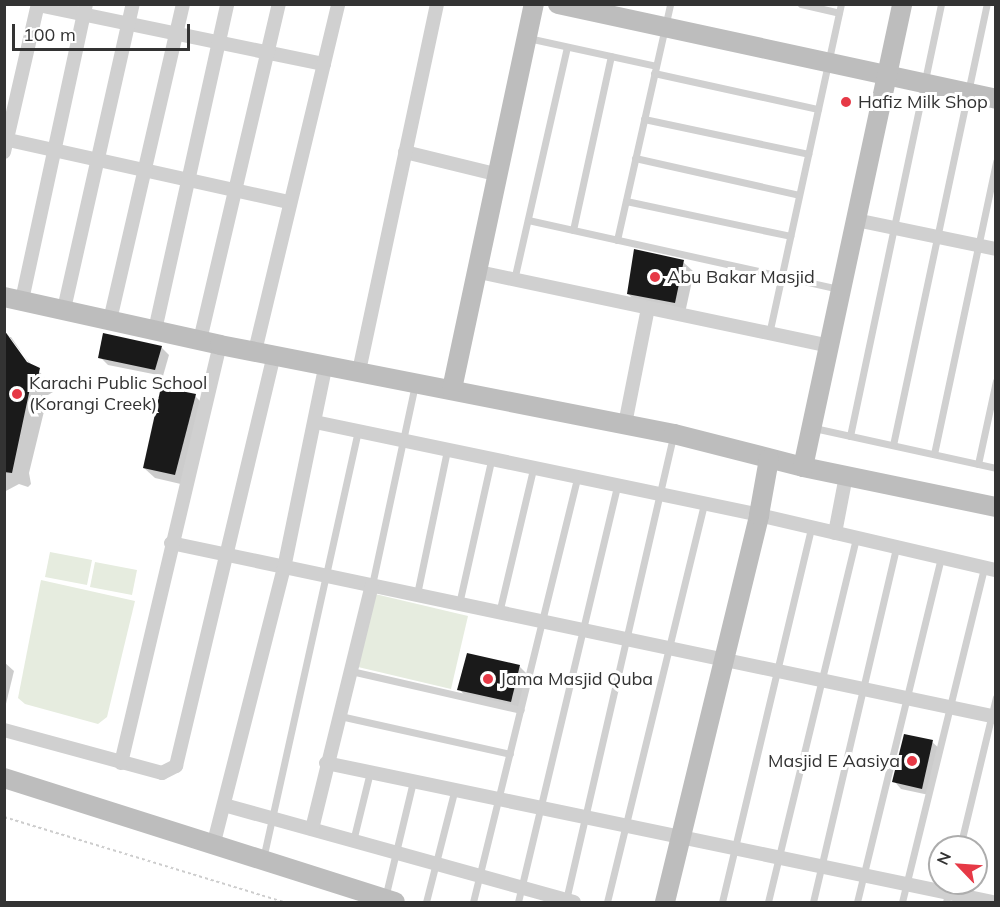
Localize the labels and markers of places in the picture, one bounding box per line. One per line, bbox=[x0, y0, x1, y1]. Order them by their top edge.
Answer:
place label: Hafiz Milk Shop bbox=[858, 91, 988, 113]
marker: Hafiz Milk Shop bbox=[839, 95, 853, 109]
place label: Abu Bakar Masjid bbox=[667, 266, 815, 288]
marker: Abu Bakar Masjid bbox=[648, 270, 662, 284]
place label: Karachi Public School (Korangi Creek) bbox=[29, 373, 207, 416]
marker: Karachi Public School (Korangi Creek) bbox=[10, 387, 24, 401]
place label: Jama Masjid Quba bbox=[500, 668, 653, 690]
marker: Jama Masjid Quba bbox=[481, 672, 495, 686]
place label: Masjid E Aasiya bbox=[768, 750, 900, 772]
marker: Masjid E Aasiya bbox=[905, 754, 919, 768]

